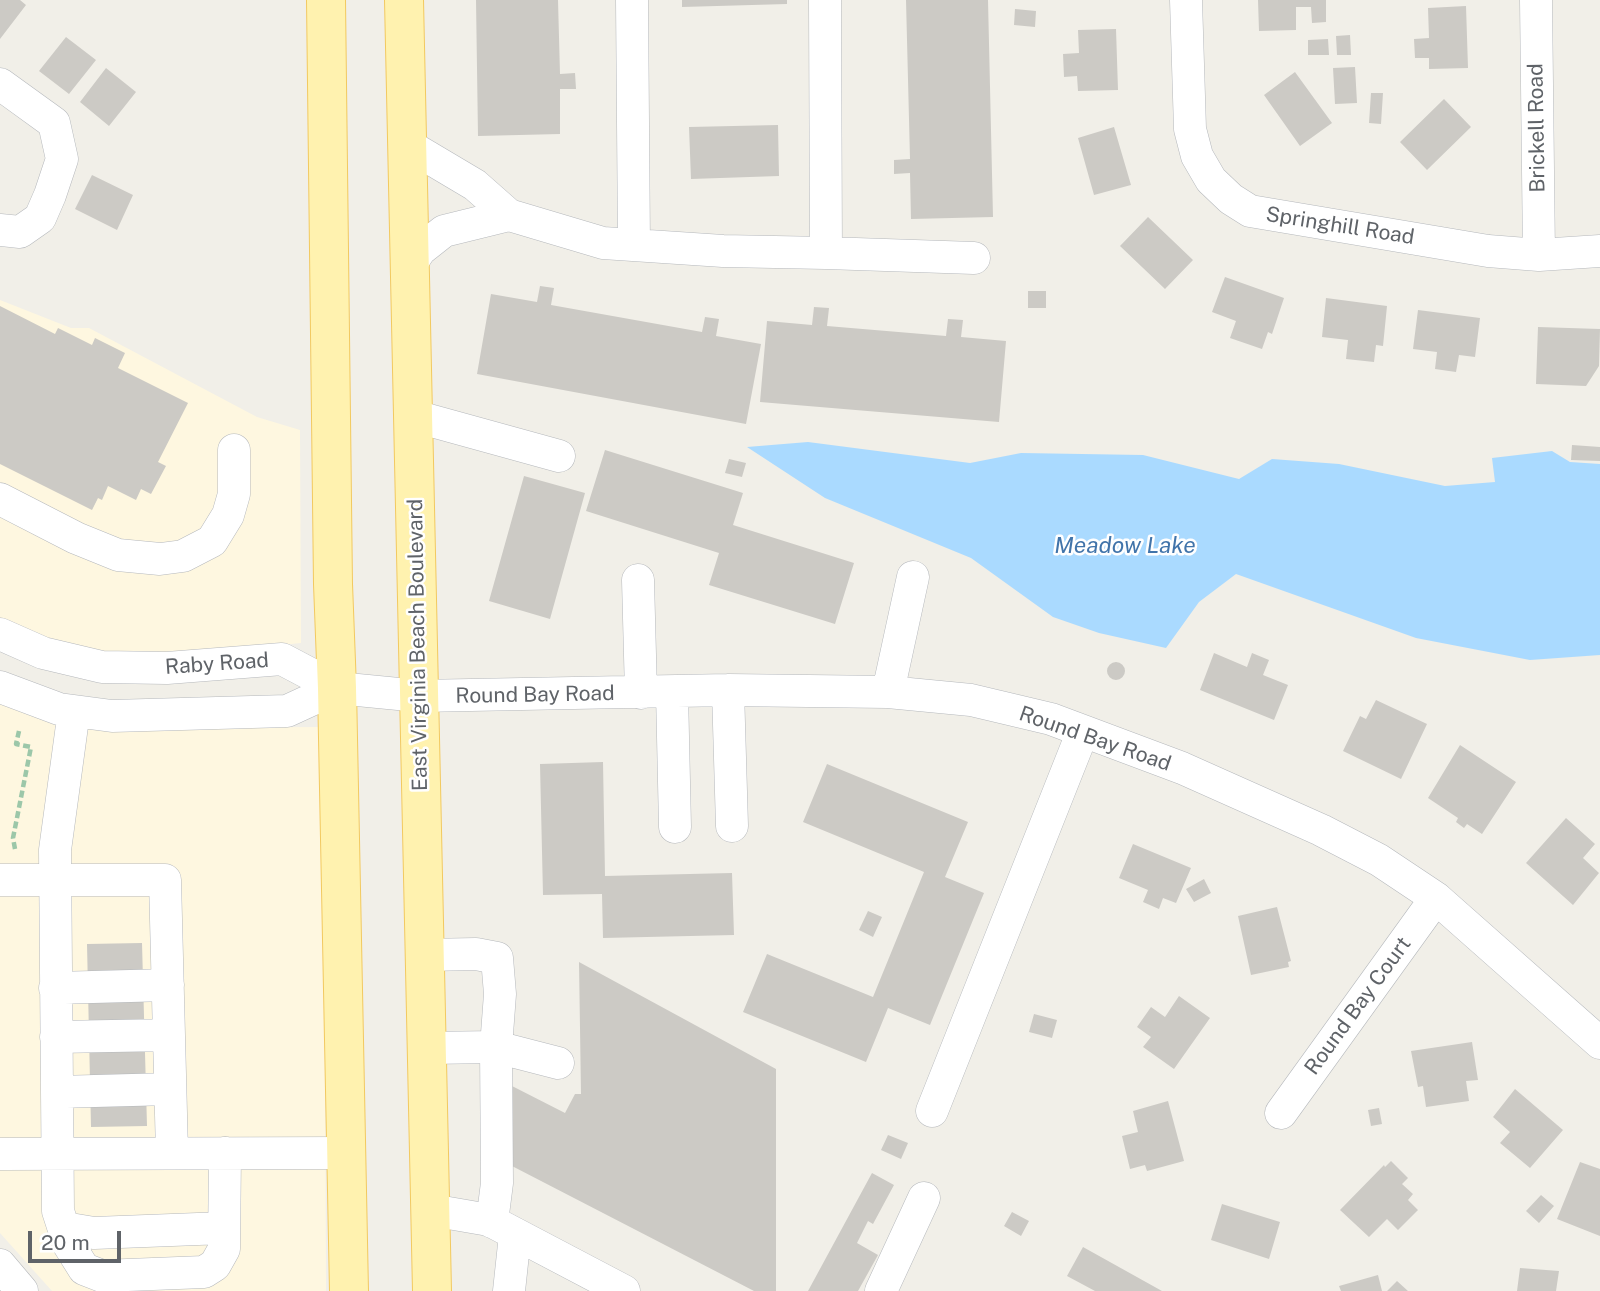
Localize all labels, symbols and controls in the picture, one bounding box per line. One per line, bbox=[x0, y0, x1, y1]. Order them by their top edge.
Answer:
street label: Brickell Road bbox=[1523, 63, 1551, 193]
street label: Springhill Road bbox=[1264, 202, 1416, 250]
street label: East Virginia Beach Boulevard bbox=[403, 499, 433, 791]
water label: Meadow Lake bbox=[1054, 532, 1196, 560]
street label: Raby Road bbox=[164, 648, 270, 680]
street label: Round Bay Road bbox=[455, 681, 615, 709]
street label: Round Bay Road bbox=[1016, 701, 1174, 777]
street label: Round Bay Court bbox=[1300, 932, 1416, 1080]
scale bar bbox=[32, 1218, 124, 1262]
text: 20 m bbox=[41, 1230, 90, 1255]

